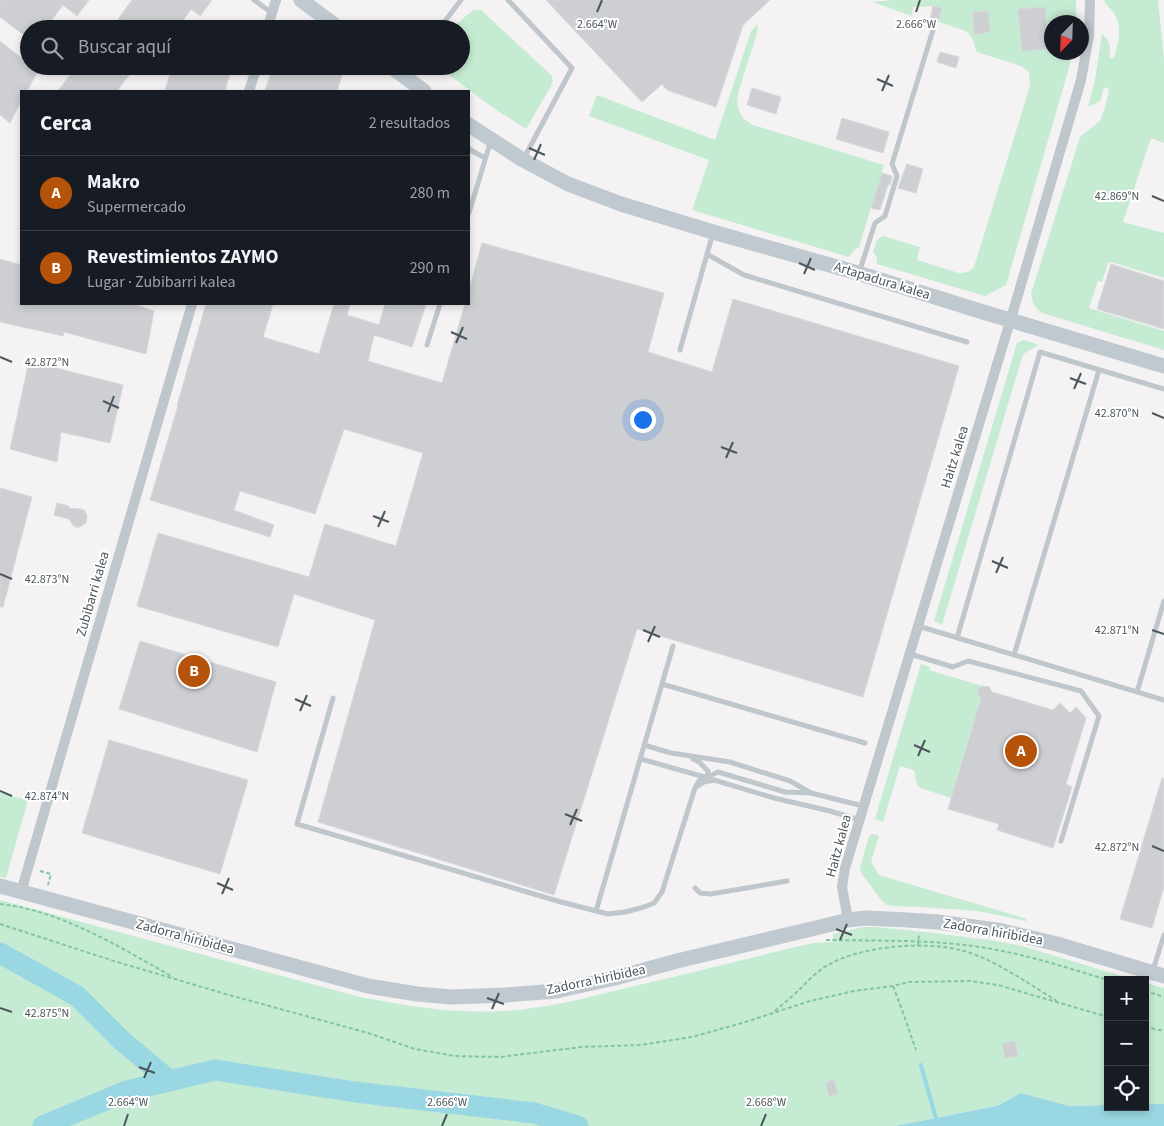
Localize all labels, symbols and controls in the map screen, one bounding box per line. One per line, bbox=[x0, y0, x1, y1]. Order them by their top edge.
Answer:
north arrow bbox=[1044, 15, 1089, 60]
text: 2.664°W bbox=[577, 16, 618, 33]
text: 2.666°W bbox=[896, 16, 937, 33]
search box bbox=[20, 20, 470, 75]
icon: search bbox=[38, 34, 66, 62]
text: Buscar aquí bbox=[78, 34, 171, 61]
text: Cerca bbox=[40, 108, 92, 138]
text: 2 resultados bbox=[369, 112, 450, 134]
text: Makro bbox=[87, 169, 140, 196]
text: A bbox=[51, 182, 61, 204]
text: 280 m bbox=[410, 182, 450, 204]
text: 42.869°N bbox=[1095, 188, 1139, 205]
text: Supermercado bbox=[87, 196, 186, 218]
text: Revestimientos ZAYMO bbox=[87, 244, 278, 271]
text: B bbox=[51, 257, 61, 279]
text: 290 m bbox=[410, 257, 450, 279]
street label: Artapadura kalea bbox=[831, 257, 933, 305]
text: Lugar · Zubibarri kalea bbox=[87, 271, 236, 293]
text: 42.872°N bbox=[25, 354, 69, 371]
text: 42.870°N bbox=[1095, 405, 1139, 422]
your location bbox=[630, 407, 656, 433]
street label: Haitz kalea bbox=[936, 423, 974, 491]
street label: Zubibarri kalea bbox=[71, 549, 115, 639]
text: 42.873°N bbox=[25, 571, 69, 588]
text: 42.871°N bbox=[1095, 622, 1139, 639]
pin: B bbox=[178, 652, 210, 690]
pin: A bbox=[1005, 732, 1037, 770]
text: 42.874°N bbox=[25, 788, 69, 805]
street label: Haitz kalea bbox=[821, 812, 857, 880]
text: 42.872°N bbox=[1095, 839, 1139, 856]
street label: Zadorra hiribidea bbox=[941, 913, 1045, 951]
street label: Zadorra hiribidea bbox=[134, 914, 236, 960]
street label: Zadorra hiribidea bbox=[544, 960, 648, 1000]
map controls bbox=[1104, 976, 1149, 1111]
button: + bbox=[1104, 976, 1149, 1021]
text: 42.875°N bbox=[25, 1005, 69, 1022]
button: − bbox=[1104, 1021, 1149, 1066]
button: locate bbox=[1104, 1066, 1149, 1111]
text: 2.664°W bbox=[108, 1094, 149, 1111]
text: 2.666°W bbox=[427, 1094, 468, 1111]
text: 2.668°W bbox=[746, 1094, 787, 1111]

